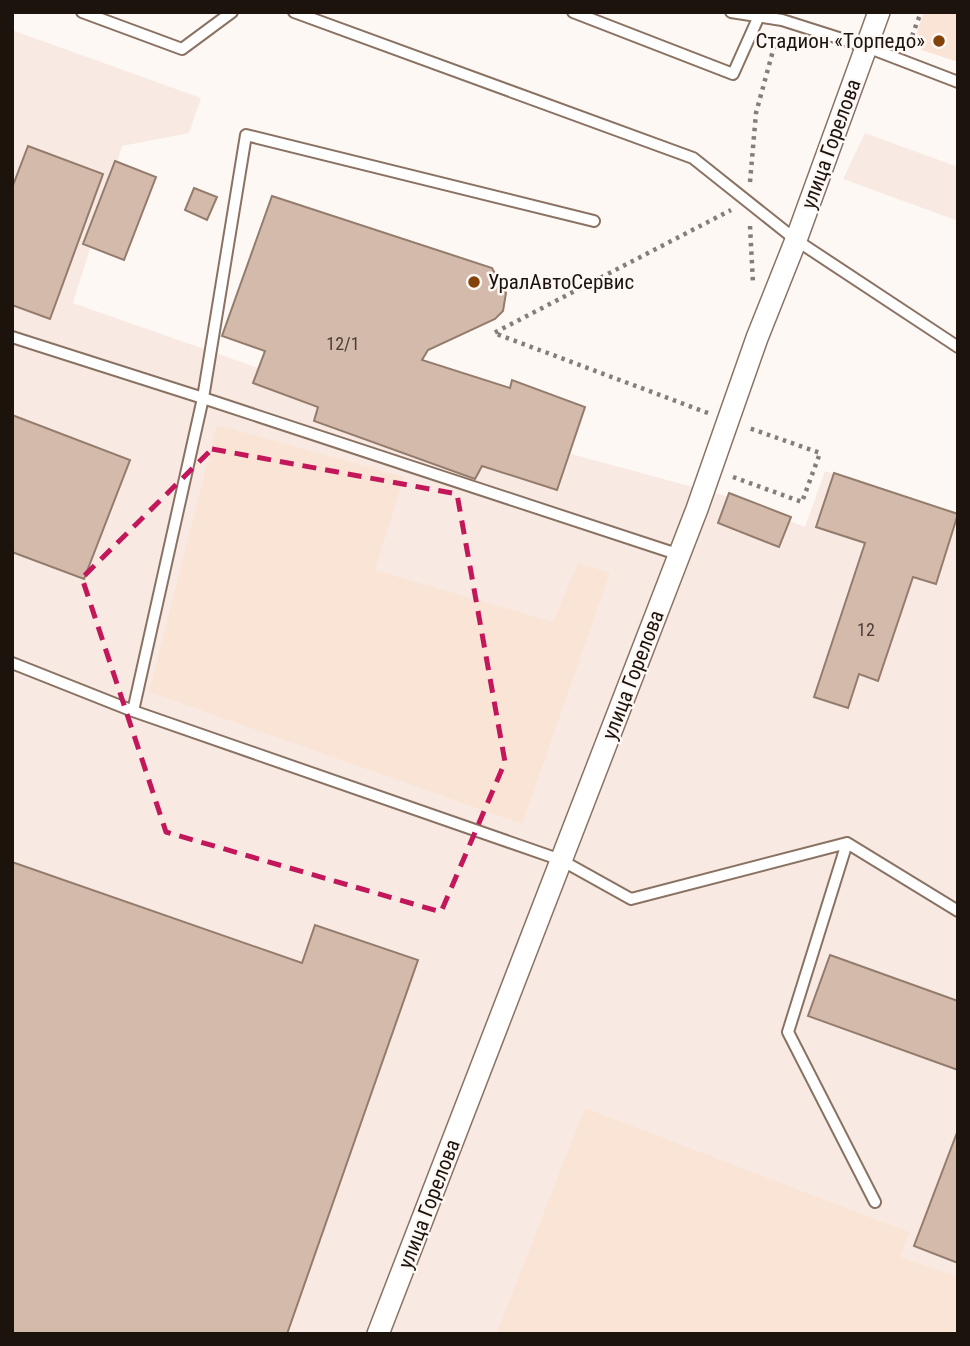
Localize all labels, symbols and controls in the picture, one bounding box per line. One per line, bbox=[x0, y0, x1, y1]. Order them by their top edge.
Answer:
place label: Стадион «Торпедо» bbox=[756, 29, 925, 53]
marker: Стадион «Торпедо» bbox=[931, 33, 947, 49]
street label: улица Горелова bbox=[796, 76, 866, 212]
place label: УралАвтоСервис bbox=[488, 270, 634, 294]
marker: УралАвтоСервис bbox=[466, 274, 482, 290]
house number: 12/1 bbox=[326, 333, 360, 354]
street label: улица Горелова bbox=[597, 607, 669, 743]
house number: 12 bbox=[857, 619, 875, 640]
street label: улица Горелова bbox=[393, 1136, 465, 1272]

